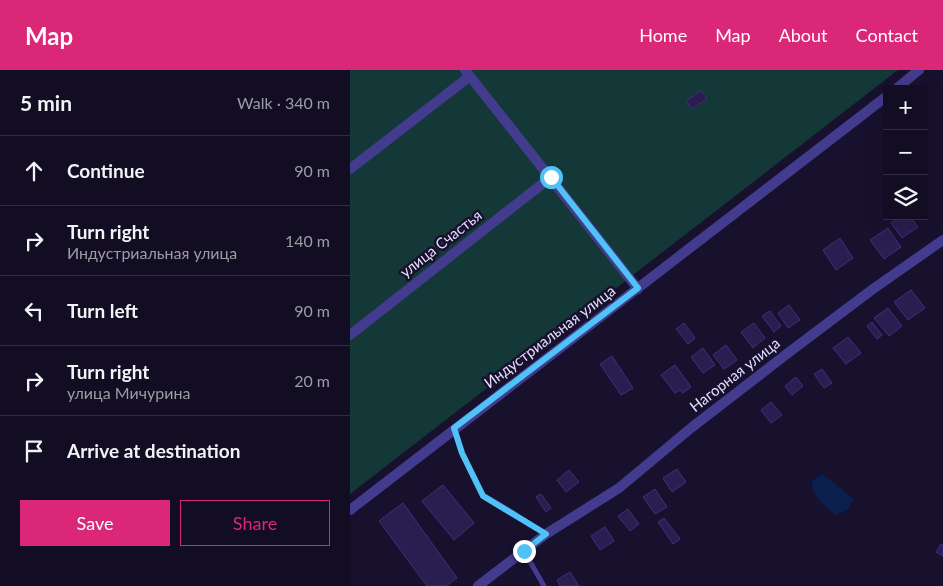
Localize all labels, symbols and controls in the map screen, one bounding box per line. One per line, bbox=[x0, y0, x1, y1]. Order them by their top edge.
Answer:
text: Map bbox=[25, 21, 73, 50]
text: Home bbox=[639, 24, 687, 46]
text: Map bbox=[715, 24, 751, 46]
text: About bbox=[779, 24, 828, 46]
text: Contact bbox=[856, 24, 918, 46]
map controls bbox=[883, 85, 928, 220]
button: + bbox=[883, 85, 928, 130]
text: 5 min bbox=[20, 90, 72, 115]
text: Walk · 340 m bbox=[237, 93, 330, 112]
button: − bbox=[883, 130, 928, 175]
icon: ahead bbox=[20, 157, 48, 185]
text: Continue bbox=[67, 159, 145, 182]
text: 90 m bbox=[294, 161, 330, 180]
route start bbox=[540, 166, 563, 189]
button: layers bbox=[883, 175, 928, 220]
street label: улица Счастья bbox=[396, 206, 485, 281]
text: Turn right bbox=[67, 220, 149, 243]
icon: right bbox=[20, 227, 48, 255]
text: 140 m bbox=[285, 231, 330, 250]
text: Индустриальная улица bbox=[67, 243, 237, 262]
street label: Индустриальная улица bbox=[480, 281, 619, 391]
icon: left bbox=[20, 297, 48, 325]
text: Turn left bbox=[67, 299, 138, 322]
text: 90 m bbox=[294, 301, 330, 320]
street label: Нагорная улица bbox=[686, 333, 783, 415]
text: Turn right bbox=[67, 360, 149, 383]
icon: right bbox=[20, 367, 48, 395]
text: 20 m bbox=[294, 371, 330, 390]
text: улица Мичурина bbox=[67, 383, 190, 402]
icon: arrive bbox=[20, 437, 48, 465]
text: Arrive at destination bbox=[67, 439, 240, 462]
button: Save bbox=[20, 500, 170, 546]
button: Share bbox=[180, 500, 330, 546]
route end bbox=[513, 540, 536, 563]

